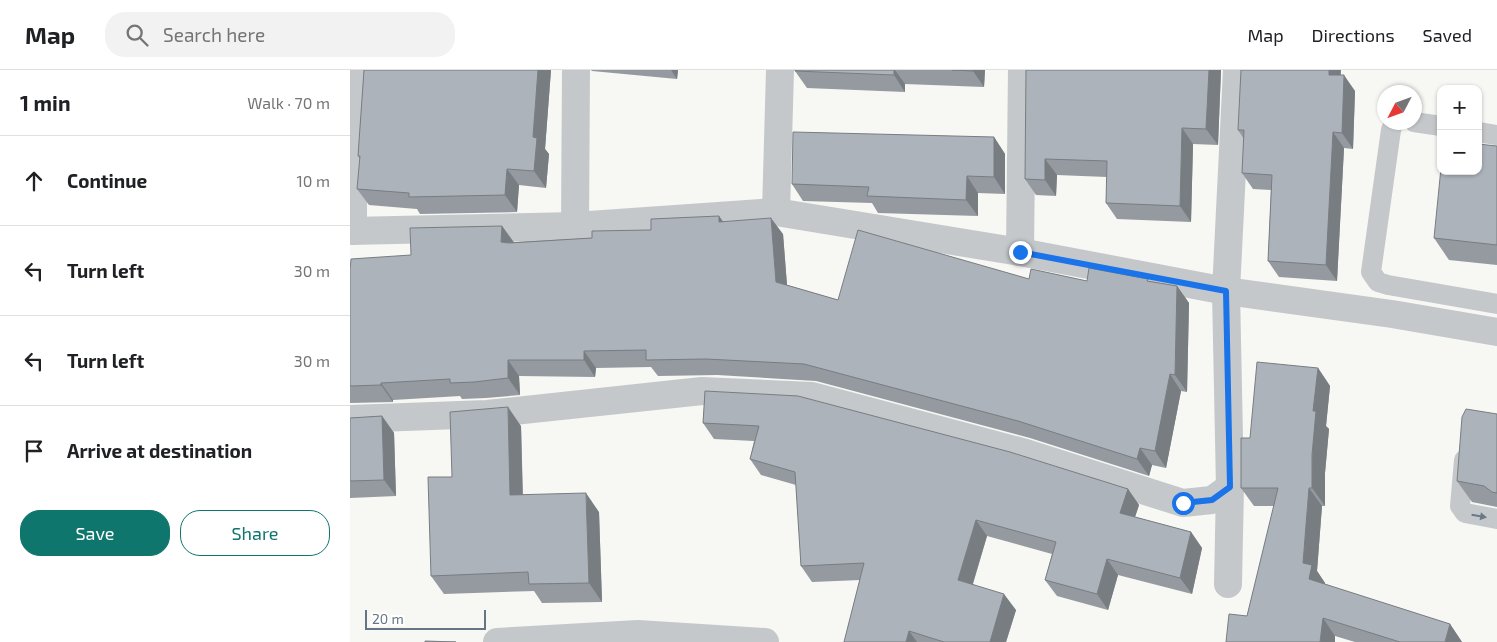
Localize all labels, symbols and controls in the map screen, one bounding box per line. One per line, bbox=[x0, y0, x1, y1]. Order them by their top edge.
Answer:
search box bbox=[105, 12, 455, 57]
text: Map bbox=[25, 20, 75, 49]
icon: search bbox=[123, 21, 151, 49]
text: Search here bbox=[163, 23, 265, 46]
text: Map bbox=[1247, 24, 1284, 46]
text: Directions bbox=[1312, 24, 1395, 46]
text: Saved bbox=[1423, 24, 1472, 46]
north arrow bbox=[1377, 85, 1422, 130]
map controls bbox=[1437, 85, 1482, 175]
button: + bbox=[1437, 85, 1482, 130]
text: 1 min bbox=[20, 90, 71, 115]
text: Walk · 70 m bbox=[247, 93, 330, 112]
button: − bbox=[1437, 130, 1482, 175]
icon: ahead bbox=[20, 167, 48, 195]
text: Continue bbox=[67, 169, 147, 192]
text: 10 m bbox=[296, 171, 330, 190]
route end bbox=[1009, 241, 1032, 264]
icon: left bbox=[20, 257, 48, 285]
text: Turn left bbox=[67, 259, 144, 282]
text: 30 m bbox=[294, 261, 330, 280]
icon: left bbox=[20, 347, 48, 375]
text: Turn left bbox=[67, 349, 144, 372]
text: 30 m bbox=[294, 351, 330, 370]
icon: arrive bbox=[20, 437, 48, 465]
text: Arrive at destination bbox=[67, 439, 252, 462]
route start bbox=[1172, 492, 1195, 515]
button: Save bbox=[20, 510, 170, 556]
button: Share bbox=[180, 510, 330, 556]
one-way arrow bbox=[1471, 512, 1487, 520]
scale bar bbox=[365, 607, 486, 630]
text: 20 m bbox=[372, 610, 404, 627]

